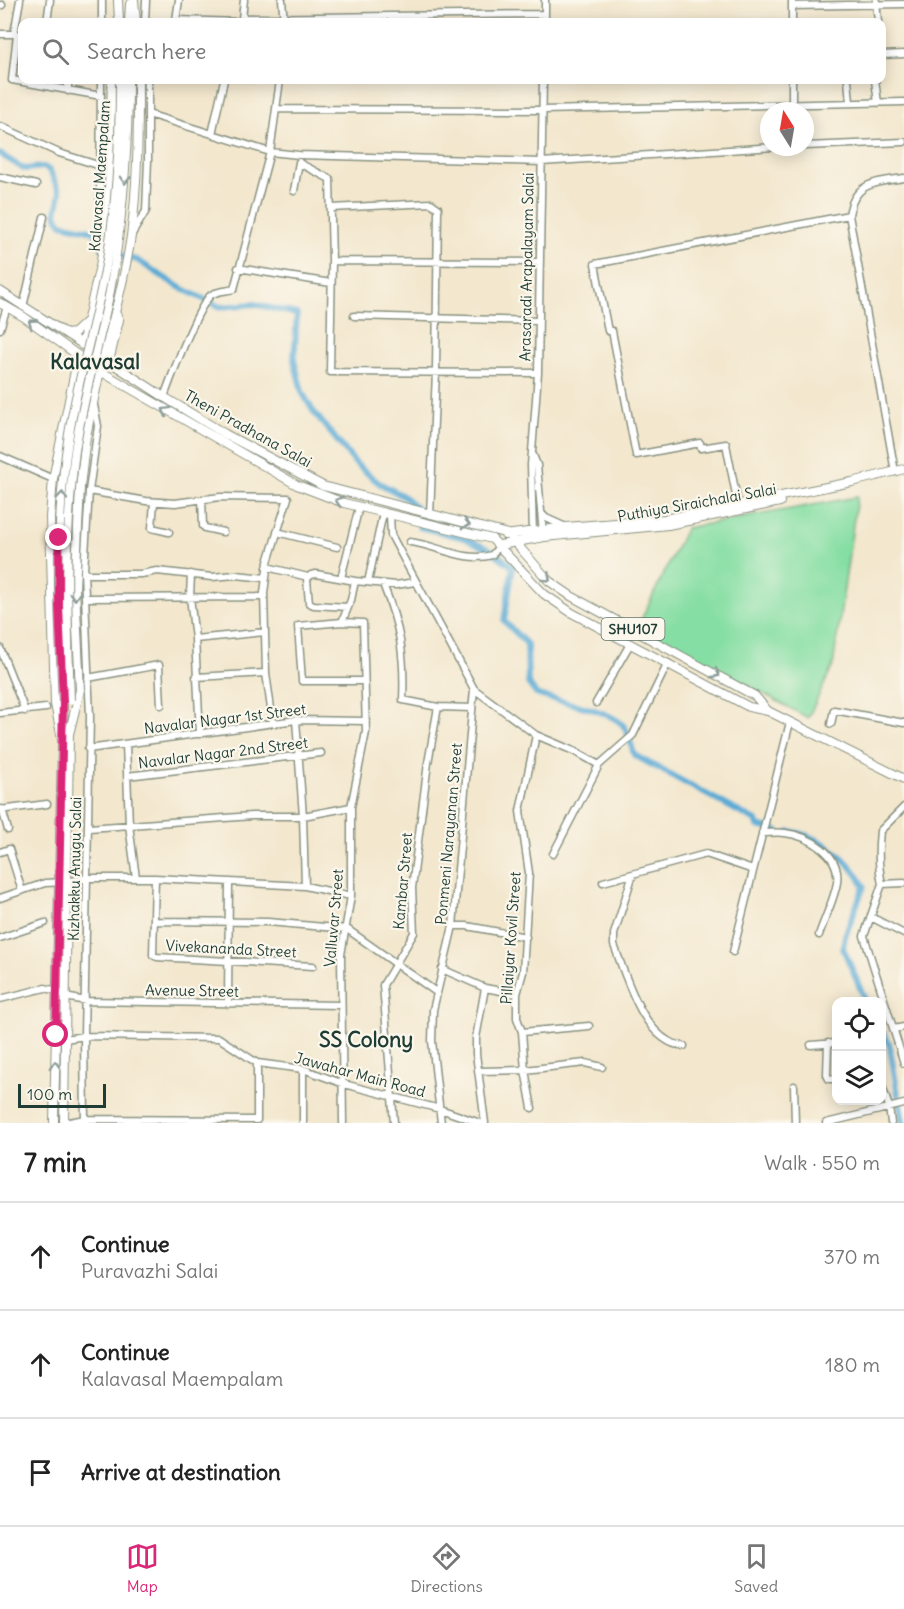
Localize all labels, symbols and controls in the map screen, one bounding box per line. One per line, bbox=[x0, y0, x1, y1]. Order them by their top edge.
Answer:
search box bbox=[18, 18, 886, 84]
icon: search bbox=[39, 35, 72, 68]
text: Search here bbox=[87, 37, 206, 65]
street label: Kalavasal Maempalam bbox=[85, 100, 114, 252]
north arrow bbox=[760, 102, 814, 156]
street label: Arasaradi Arapalayam Salai bbox=[515, 172, 538, 362]
one-way arrow bbox=[118, 175, 131, 184]
one-way arrow bbox=[27, 319, 38, 330]
district label: Kalavasal bbox=[50, 348, 140, 375]
street label: Theni Pradhana Salai bbox=[181, 386, 315, 471]
one-way arrow bbox=[162, 407, 172, 418]
street label: Puthiya Siraichalai Salai bbox=[616, 479, 778, 526]
one-way arrow bbox=[55, 492, 68, 501]
one-way arrow bbox=[334, 495, 345, 508]
one-way arrow bbox=[460, 516, 470, 529]
route end bbox=[45, 524, 71, 550]
one-way arrow bbox=[539, 570, 550, 581]
one-way arrow bbox=[69, 591, 82, 600]
road number: SHU107 bbox=[602, 618, 664, 640]
one-way arrow bbox=[710, 667, 720, 678]
street label: Navalar Nagar 1st Street bbox=[143, 699, 307, 738]
street label: Navalar Nagar 2nd Street bbox=[137, 733, 309, 772]
street label: Ponmeni Narayanan Street bbox=[431, 742, 466, 926]
street label: Kizhakku Anugu Salai bbox=[64, 797, 85, 941]
street label: Kambar Street bbox=[389, 832, 416, 930]
street label: Valluvar Street bbox=[320, 868, 347, 968]
street label: Pillaiyar Kovil Street bbox=[496, 871, 525, 1005]
street label: Vivekananda Street bbox=[165, 936, 297, 961]
street label: Avenue Street bbox=[145, 980, 239, 1001]
map controls bbox=[832, 997, 886, 1105]
button: locate bbox=[832, 997, 886, 1051]
route start bbox=[42, 1021, 68, 1047]
district label: SS Colony bbox=[319, 1026, 413, 1053]
street label: Jawahar Main Road bbox=[293, 1048, 428, 1101]
button: layers bbox=[832, 1051, 886, 1105]
one-way arrow bbox=[49, 1060, 62, 1069]
scale bar bbox=[18, 1081, 106, 1108]
text: 100 m bbox=[27, 1084, 72, 1104]
text: 7 min bbox=[24, 1146, 87, 1179]
text: Walk · 550 m bbox=[764, 1150, 880, 1175]
text: Continue bbox=[81, 1230, 170, 1258]
icon: ahead bbox=[24, 1240, 57, 1273]
text: 370 m bbox=[823, 1244, 880, 1269]
text: Puravazhi Salai bbox=[81, 1258, 218, 1283]
text: Continue bbox=[81, 1338, 170, 1366]
icon: ahead bbox=[24, 1348, 57, 1381]
text: 180 m bbox=[825, 1352, 880, 1377]
text: Kalavasal Maempalam bbox=[81, 1366, 283, 1391]
icon: arrive bbox=[24, 1456, 57, 1489]
text: Arrive at destination bbox=[81, 1458, 281, 1486]
tab: Map bbox=[126, 1540, 159, 1596]
tab: Directions bbox=[410, 1540, 483, 1596]
tab: Saved bbox=[734, 1540, 778, 1596]

